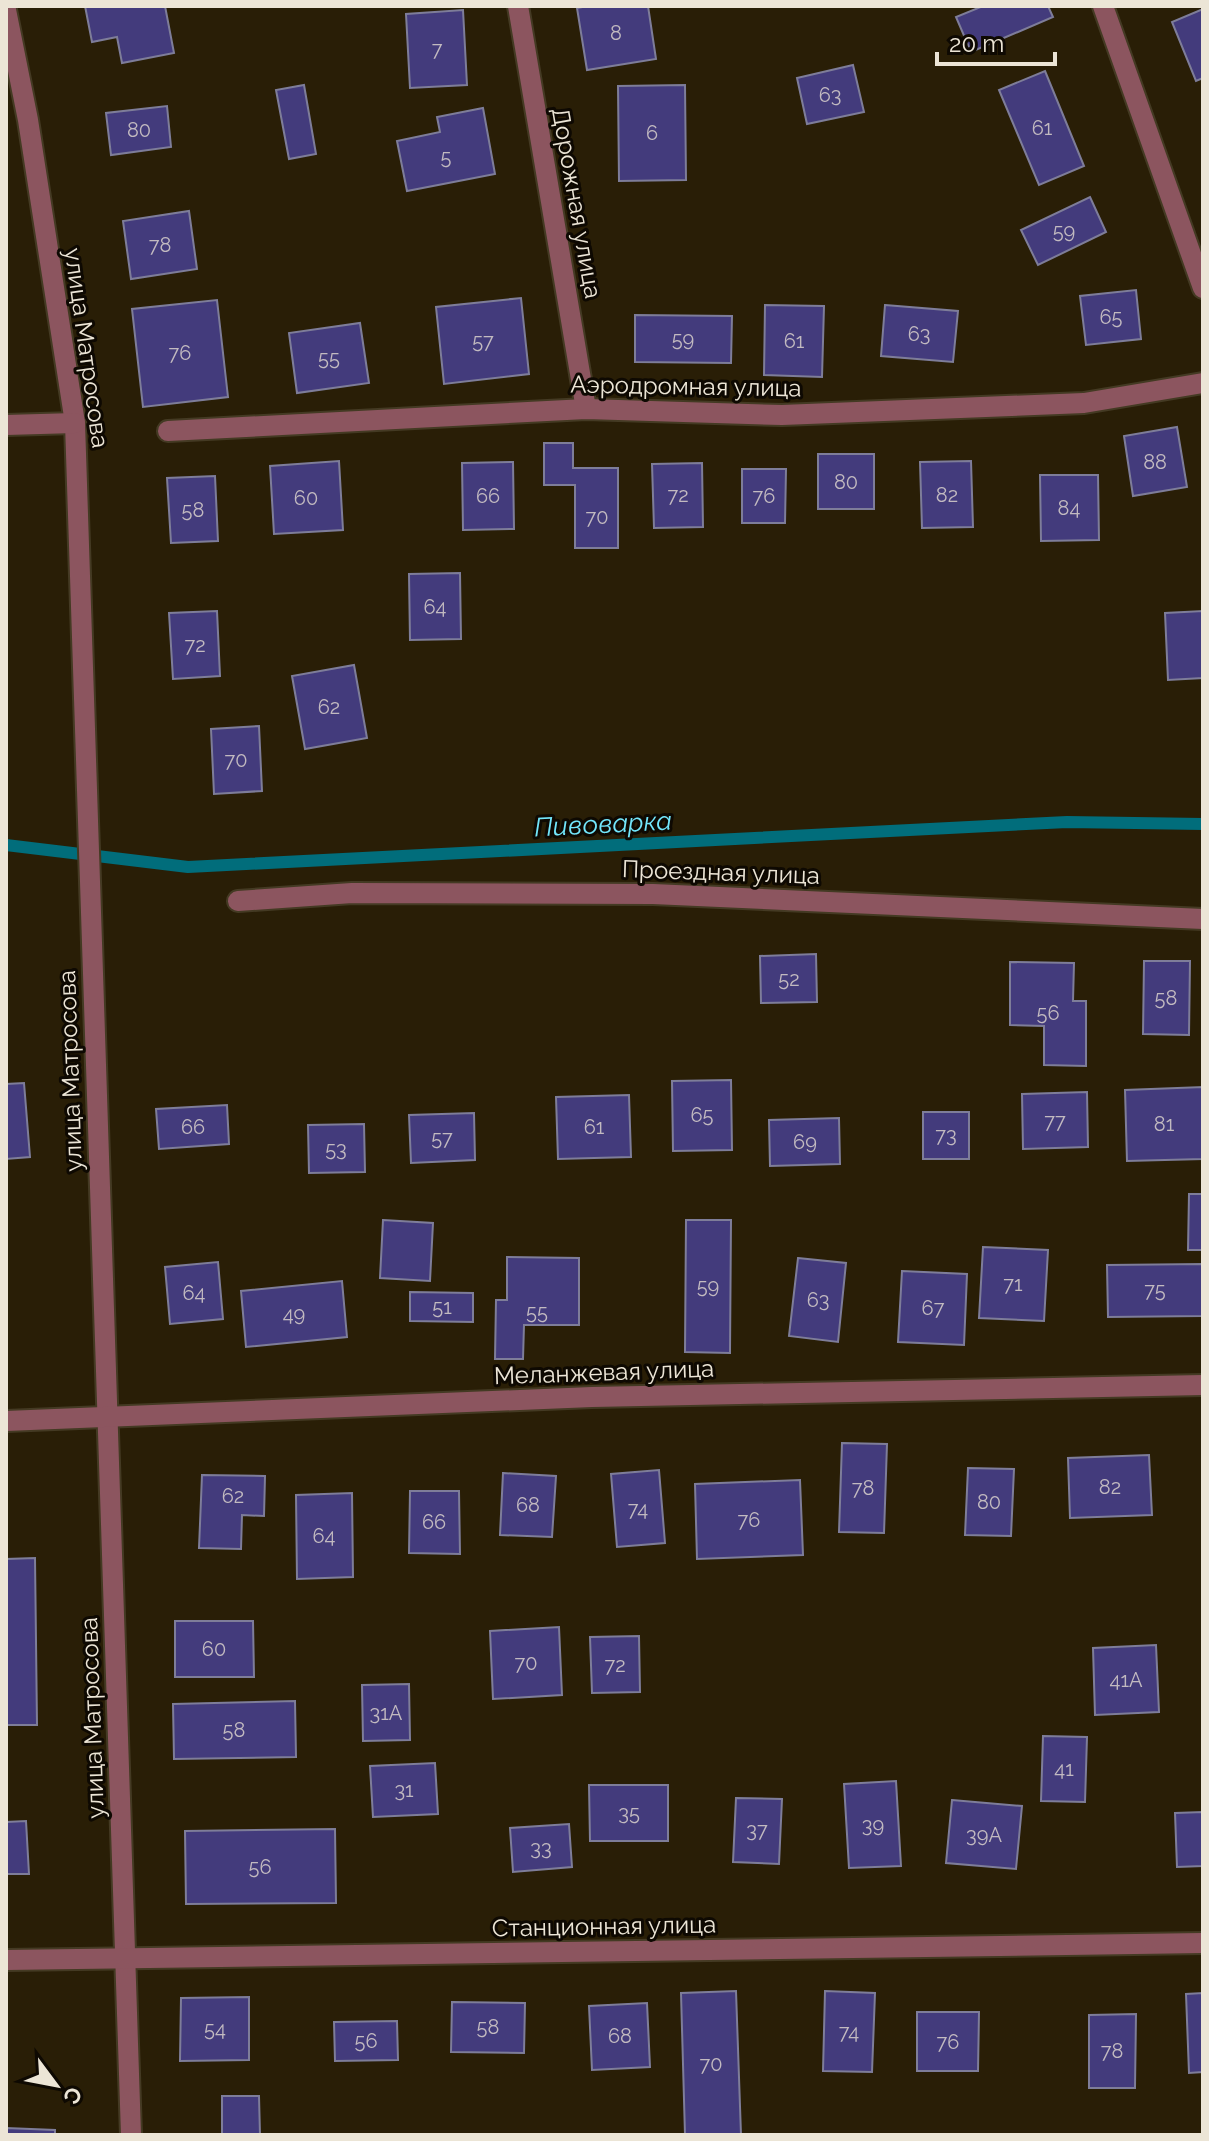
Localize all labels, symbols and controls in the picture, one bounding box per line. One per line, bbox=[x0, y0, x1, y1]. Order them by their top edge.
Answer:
scale bar bbox=[937, 16, 1055, 66]
house number: 8 bbox=[610, 21, 622, 45]
text: 20 m bbox=[949, 29, 1004, 58]
house number: 7 bbox=[432, 37, 443, 61]
house number: 63 bbox=[819, 83, 841, 107]
street label: Дорожная улица bbox=[546, 105, 608, 301]
house number: 61 bbox=[1032, 116, 1053, 140]
house number: 80 bbox=[127, 118, 151, 142]
house number: 6 bbox=[646, 121, 658, 145]
house number: 5 bbox=[441, 145, 452, 169]
house number: 59 bbox=[1053, 219, 1075, 243]
house number: 78 bbox=[149, 233, 171, 257]
street label: улица Матросова bbox=[59, 246, 115, 450]
house number: 65 bbox=[1100, 305, 1123, 329]
house number: 63 bbox=[908, 322, 930, 346]
house number: 59 bbox=[672, 327, 694, 351]
house number: 57 bbox=[472, 329, 494, 353]
house number: 61 bbox=[784, 329, 805, 353]
house number: 76 bbox=[169, 341, 191, 365]
house number: 55 bbox=[318, 346, 340, 370]
street label: Аэродромная улица bbox=[570, 369, 802, 403]
house number: 88 bbox=[1143, 450, 1167, 474]
house number: 80 bbox=[834, 470, 858, 494]
house number: 72 bbox=[667, 483, 689, 507]
house number: 82 bbox=[936, 483, 958, 507]
house number: 66 bbox=[476, 484, 500, 508]
house number: 76 bbox=[753, 484, 775, 508]
house number: 60 bbox=[294, 486, 318, 510]
house number: 84 bbox=[1058, 496, 1080, 520]
house number: 58 bbox=[182, 498, 204, 522]
house number: 70 bbox=[586, 505, 608, 529]
house number: 64 bbox=[424, 595, 447, 619]
house number: 72 bbox=[184, 633, 206, 657]
house number: 62 bbox=[318, 695, 340, 719]
house number: 70 bbox=[225, 748, 247, 772]
water label: Пивоварка bbox=[533, 805, 673, 843]
street label: Проездная улица bbox=[622, 854, 820, 890]
house number: 52 bbox=[778, 967, 800, 991]
street label: улица Матросова bbox=[52, 970, 88, 1172]
house number: 58 bbox=[1155, 986, 1177, 1010]
house number: 56 bbox=[1037, 1001, 1059, 1025]
house number: 65 bbox=[691, 1103, 714, 1127]
house number: 77 bbox=[1044, 1109, 1066, 1133]
house number: 81 bbox=[1154, 1112, 1175, 1136]
house number: 66 bbox=[181, 1115, 205, 1139]
house number: 61 bbox=[584, 1115, 605, 1139]
house number: 73 bbox=[935, 1123, 957, 1147]
house number: 57 bbox=[431, 1126, 453, 1150]
house number: 69 bbox=[793, 1130, 817, 1154]
house number: 53 bbox=[325, 1137, 347, 1161]
house number: 71 bbox=[1003, 1272, 1023, 1296]
house number: 59 bbox=[697, 1274, 719, 1298]
house number: 75 bbox=[1144, 1278, 1166, 1302]
house number: 64 bbox=[183, 1281, 206, 1305]
house number: 63 bbox=[807, 1288, 829, 1312]
house number: 51 bbox=[432, 1295, 452, 1319]
house number: 67 bbox=[922, 1296, 945, 1320]
house number: 55 bbox=[526, 1300, 548, 1324]
house number: 49 bbox=[283, 1302, 305, 1326]
street label: Меланжевая улица bbox=[493, 1354, 715, 1390]
house number: 82 bbox=[1099, 1475, 1121, 1499]
house number: 78 bbox=[852, 1476, 874, 1500]
house number: 62 bbox=[222, 1484, 244, 1508]
house number: 80 bbox=[977, 1490, 1001, 1514]
house number: 68 bbox=[516, 1493, 540, 1517]
house number: 74 bbox=[628, 1497, 648, 1521]
house number: 76 bbox=[738, 1508, 760, 1532]
house number: 66 bbox=[422, 1510, 446, 1534]
house number: 64 bbox=[313, 1524, 336, 1548]
street label: улица Матросова bbox=[74, 1617, 110, 1819]
house number: 60 bbox=[202, 1637, 226, 1661]
house number: 70 bbox=[515, 1651, 537, 1675]
house number: 72 bbox=[604, 1653, 626, 1677]
house number: 41А bbox=[1110, 1668, 1143, 1692]
house number: 31А bbox=[370, 1701, 403, 1725]
house number: 58 bbox=[223, 1718, 245, 1742]
house number: 41 bbox=[1054, 1757, 1074, 1781]
house number: 31 bbox=[394, 1778, 414, 1802]
house number: 35 bbox=[618, 1801, 640, 1825]
house number: 39 bbox=[862, 1813, 884, 1837]
house number: 37 bbox=[746, 1818, 768, 1842]
house number: 39А bbox=[966, 1823, 1002, 1847]
house number: 33 bbox=[530, 1836, 552, 1860]
house number: 56 bbox=[249, 1855, 271, 1879]
street label: Станционная улица bbox=[492, 1910, 716, 1942]
house number: 58 bbox=[477, 2015, 499, 2039]
house number: 54 bbox=[204, 2017, 226, 2041]
house number: 74 bbox=[839, 2020, 859, 2044]
house number: 68 bbox=[608, 2024, 632, 2048]
house number: 56 bbox=[355, 2029, 377, 2053]
house number: 76 bbox=[937, 2030, 959, 2054]
house number: 78 bbox=[1101, 2039, 1123, 2063]
north arrow bbox=[16, 2045, 96, 2125]
house number: 70 bbox=[700, 2052, 722, 2076]
text: С bbox=[58, 2082, 88, 2109]

